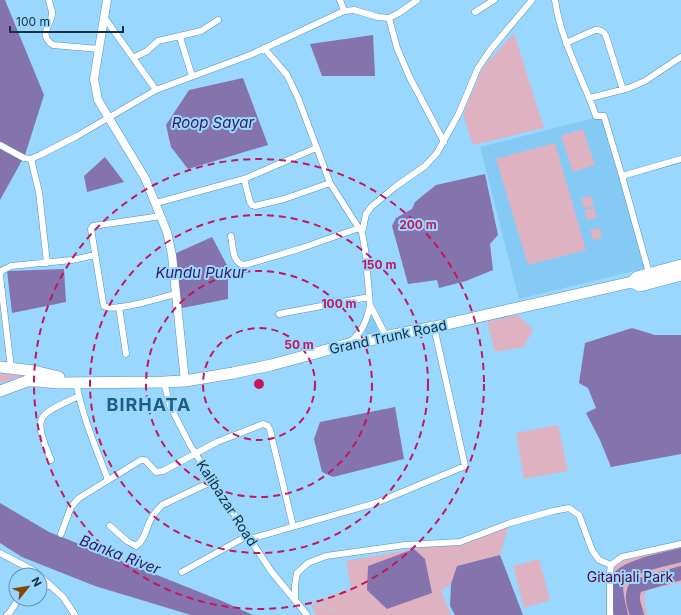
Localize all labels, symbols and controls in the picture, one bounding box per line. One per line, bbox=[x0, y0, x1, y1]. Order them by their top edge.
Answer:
scale bar bbox=[10, 8, 123, 34]
text: 100 m bbox=[16, 14, 50, 29]
water label: Roop Sayar bbox=[172, 113, 255, 132]
text: 200 m bbox=[399, 217, 437, 232]
text: 150 m bbox=[362, 257, 396, 272]
water label: Kundu Pukur bbox=[156, 263, 247, 282]
text: 100 m bbox=[321, 296, 357, 311]
street label: Grand Trunk Road bbox=[328, 316, 448, 357]
text: 50 m bbox=[284, 337, 314, 352]
centre of rings bbox=[252, 377, 266, 391]
district label: BIRHATA bbox=[107, 394, 191, 415]
street label: Kalibazar Road bbox=[193, 456, 262, 549]
water label: Banka River bbox=[77, 530, 164, 579]
north arrow bbox=[8, 567, 48, 607]
park label: Gitanjali Park bbox=[587, 568, 674, 585]
text: N bbox=[29, 575, 45, 589]

